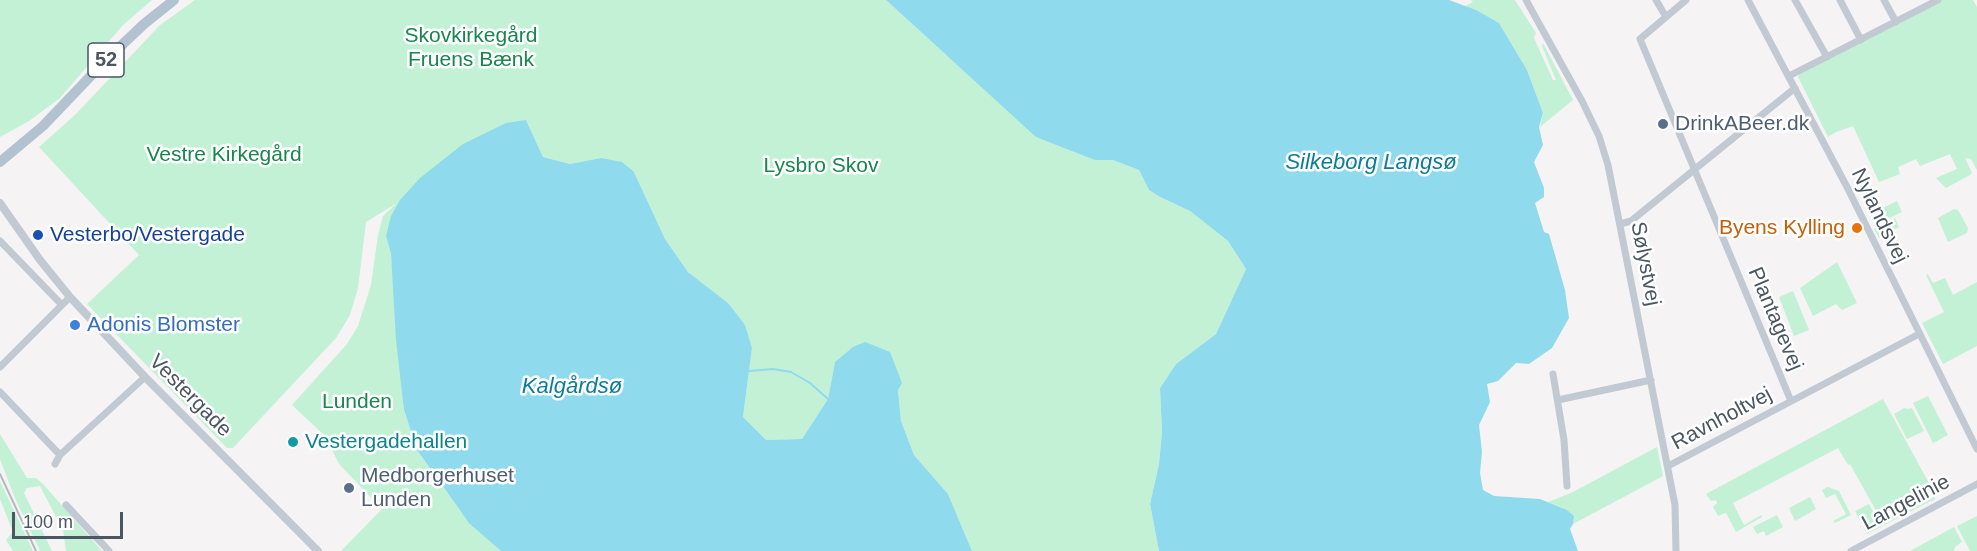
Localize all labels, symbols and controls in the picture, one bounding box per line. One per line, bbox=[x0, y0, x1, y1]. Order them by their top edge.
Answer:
park label: Skovkirkegård Fruens Bænk bbox=[404, 23, 538, 73]
road number: 52 bbox=[88, 43, 124, 77]
place label: DrinkABeer.dk bbox=[1675, 111, 1809, 137]
marker: DrinkABeer.dk bbox=[1656, 117, 1670, 131]
park label: Vestre Kirkegård bbox=[146, 142, 302, 168]
water label: Silkeborg Langsø bbox=[1285, 150, 1457, 176]
park label: Lysbro Skov bbox=[764, 153, 878, 179]
street label: Nylandsvej bbox=[1845, 164, 1913, 268]
place label: Byens Kylling bbox=[1719, 215, 1845, 241]
street label: Sølystvej bbox=[1625, 220, 1665, 308]
marker: Byens Kylling bbox=[1850, 221, 1864, 235]
place label: Vesterbo/Vestergade bbox=[50, 222, 245, 248]
marker: Vesterbo/Vestergade bbox=[31, 228, 45, 242]
street label: Plantagevej bbox=[1742, 264, 1808, 374]
place label: Adonis Blomster bbox=[87, 312, 240, 338]
marker: Adonis Blomster bbox=[68, 318, 82, 332]
street label: Vestergade bbox=[144, 350, 236, 442]
water label: Kalgårdsø bbox=[522, 374, 622, 400]
street label: Ravnholtvej bbox=[1668, 382, 1776, 456]
park label: Lunden bbox=[322, 389, 392, 415]
place label: Vestergadehallen bbox=[305, 429, 467, 455]
marker: Vestergadehallen bbox=[286, 435, 300, 449]
place label: Medborgerhuset Lunden bbox=[361, 463, 514, 513]
street label: Langelinie bbox=[1858, 469, 1954, 537]
marker: Medborgerhuset Lunden bbox=[342, 481, 356, 495]
scale bar bbox=[15, 500, 126, 538]
text: 100 m bbox=[23, 512, 73, 532]

